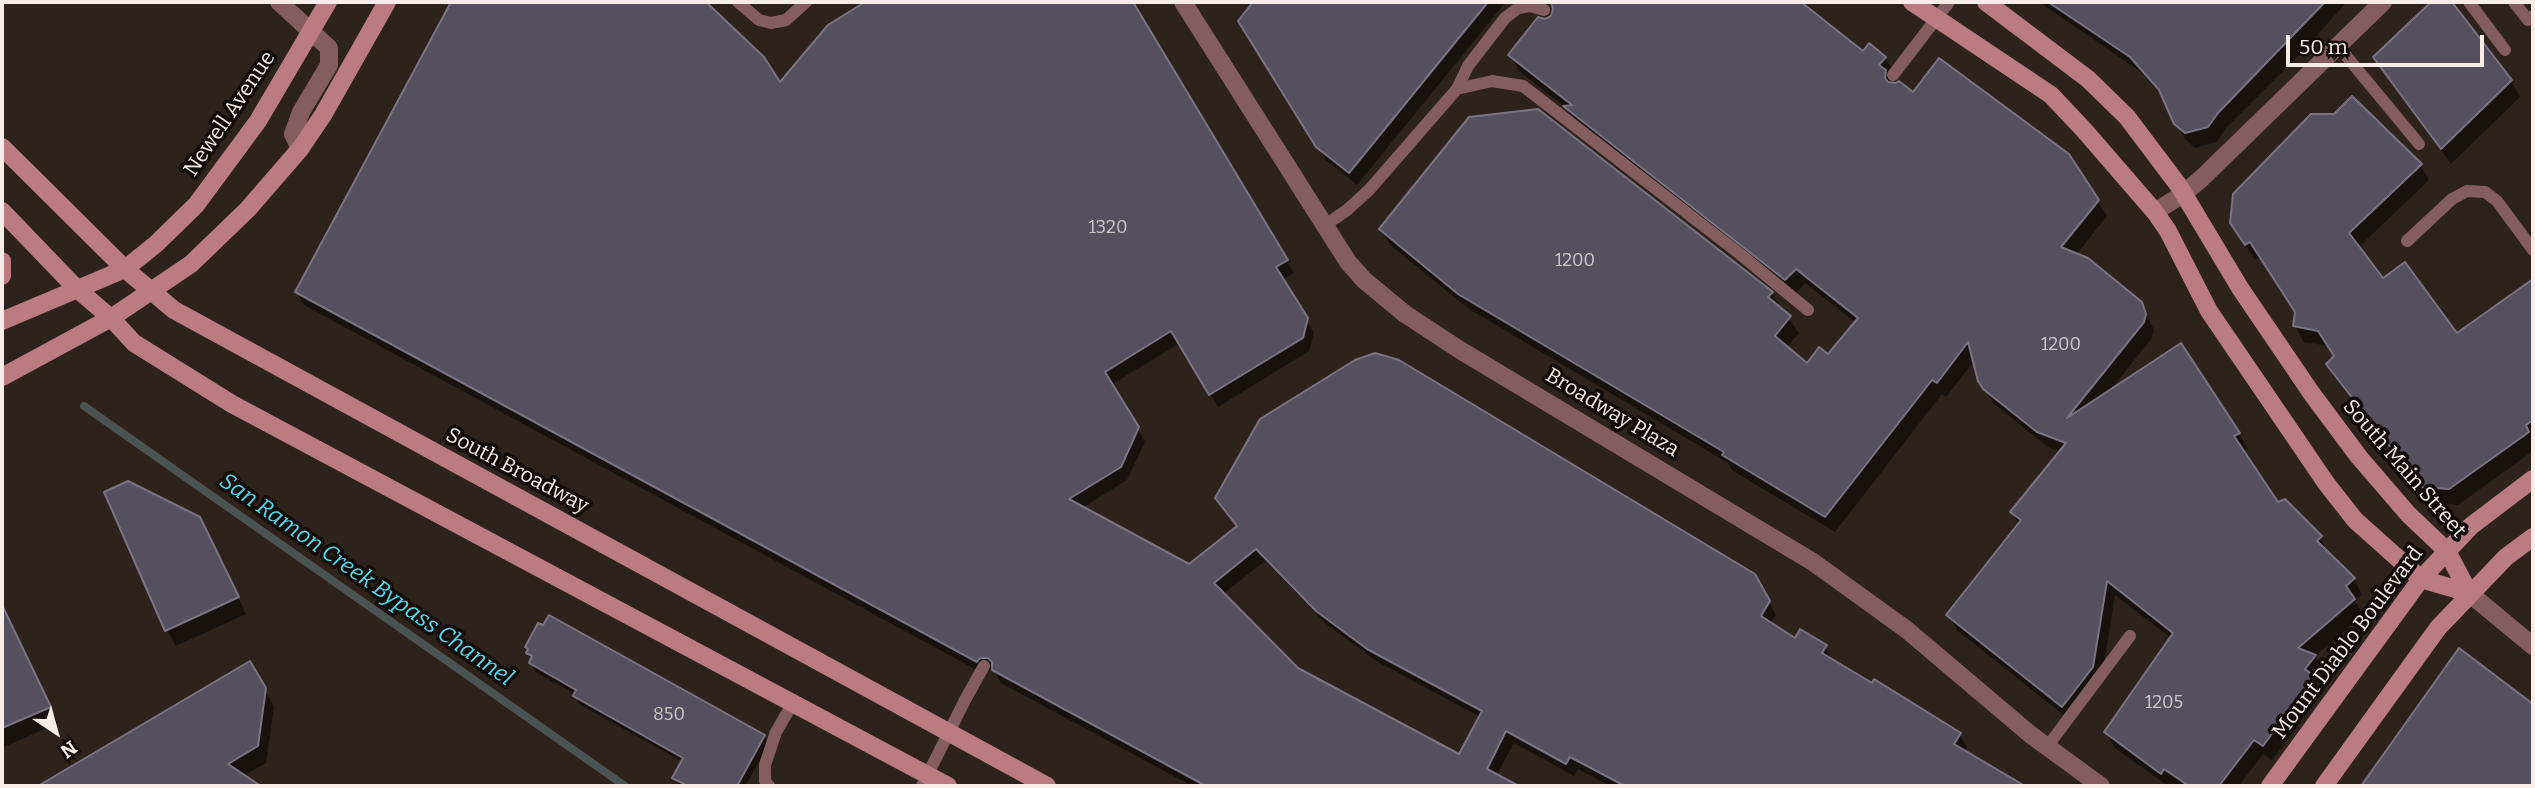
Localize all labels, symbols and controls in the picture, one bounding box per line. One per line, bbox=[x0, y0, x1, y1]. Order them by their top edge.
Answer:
scale bar bbox=[2290, 21, 2488, 65]
text: 50 m bbox=[2299, 34, 2348, 60]
street label: Newell Avenue bbox=[179, 47, 281, 181]
house number: 1320 bbox=[1089, 217, 1127, 239]
house number: 1200 bbox=[1555, 250, 1595, 272]
house number: 1200 bbox=[2041, 334, 2081, 356]
street label: Broadway Plaza bbox=[1541, 363, 1683, 463]
street label: South Main Street bbox=[2337, 395, 2471, 543]
street label: South Broadway bbox=[441, 423, 593, 519]
water label: San Ramon Creek Bypass Channel bbox=[214, 468, 518, 692]
street label: Mount Diablo Boulevard bbox=[2267, 542, 2429, 744]
house number: 1205 bbox=[2145, 692, 2183, 714]
north arrow bbox=[21, 697, 91, 767]
house number: 850 bbox=[653, 704, 685, 726]
text: N bbox=[56, 736, 81, 763]

